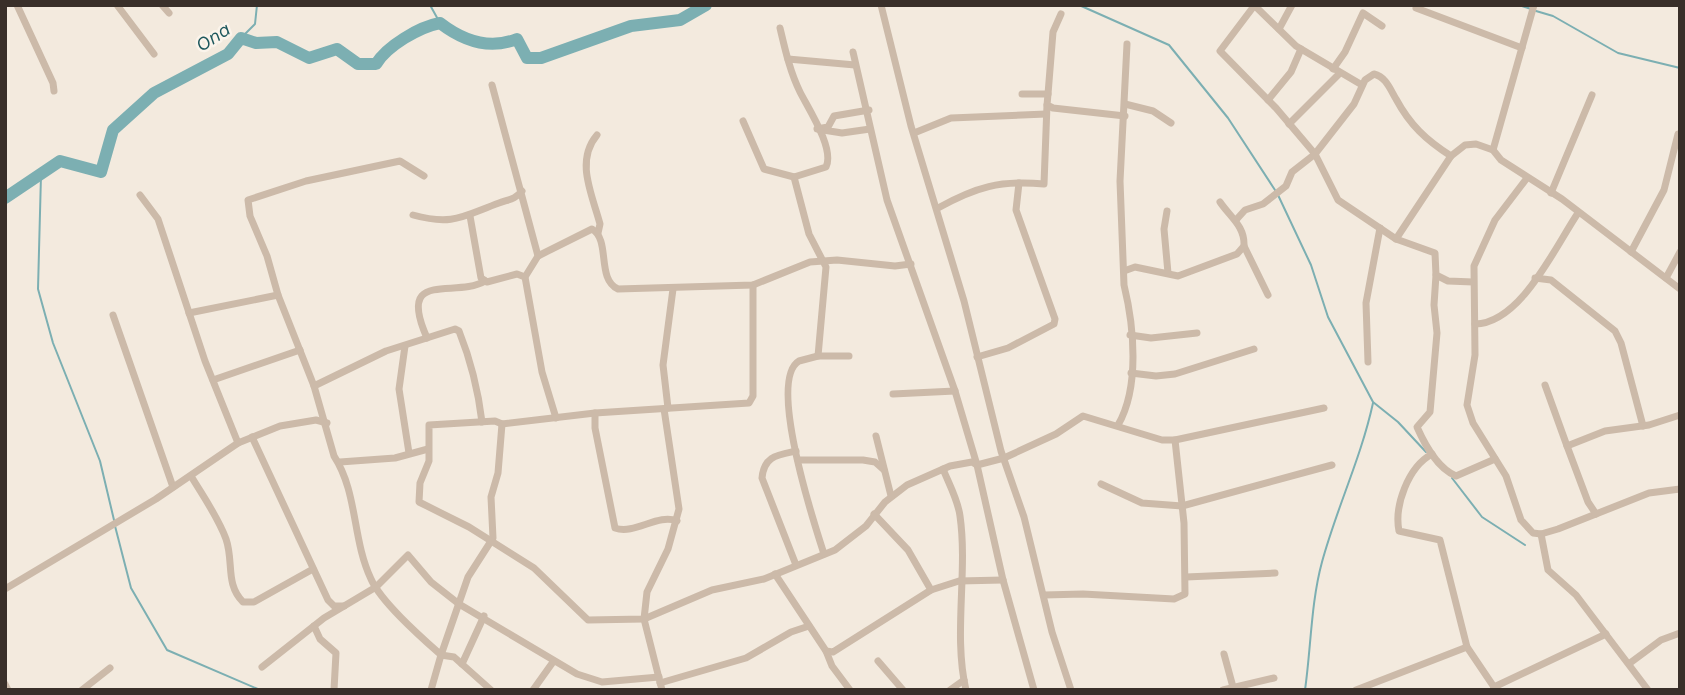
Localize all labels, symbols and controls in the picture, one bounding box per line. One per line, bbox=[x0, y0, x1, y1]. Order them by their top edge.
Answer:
water label: Ona bbox=[191, 17, 235, 57]

